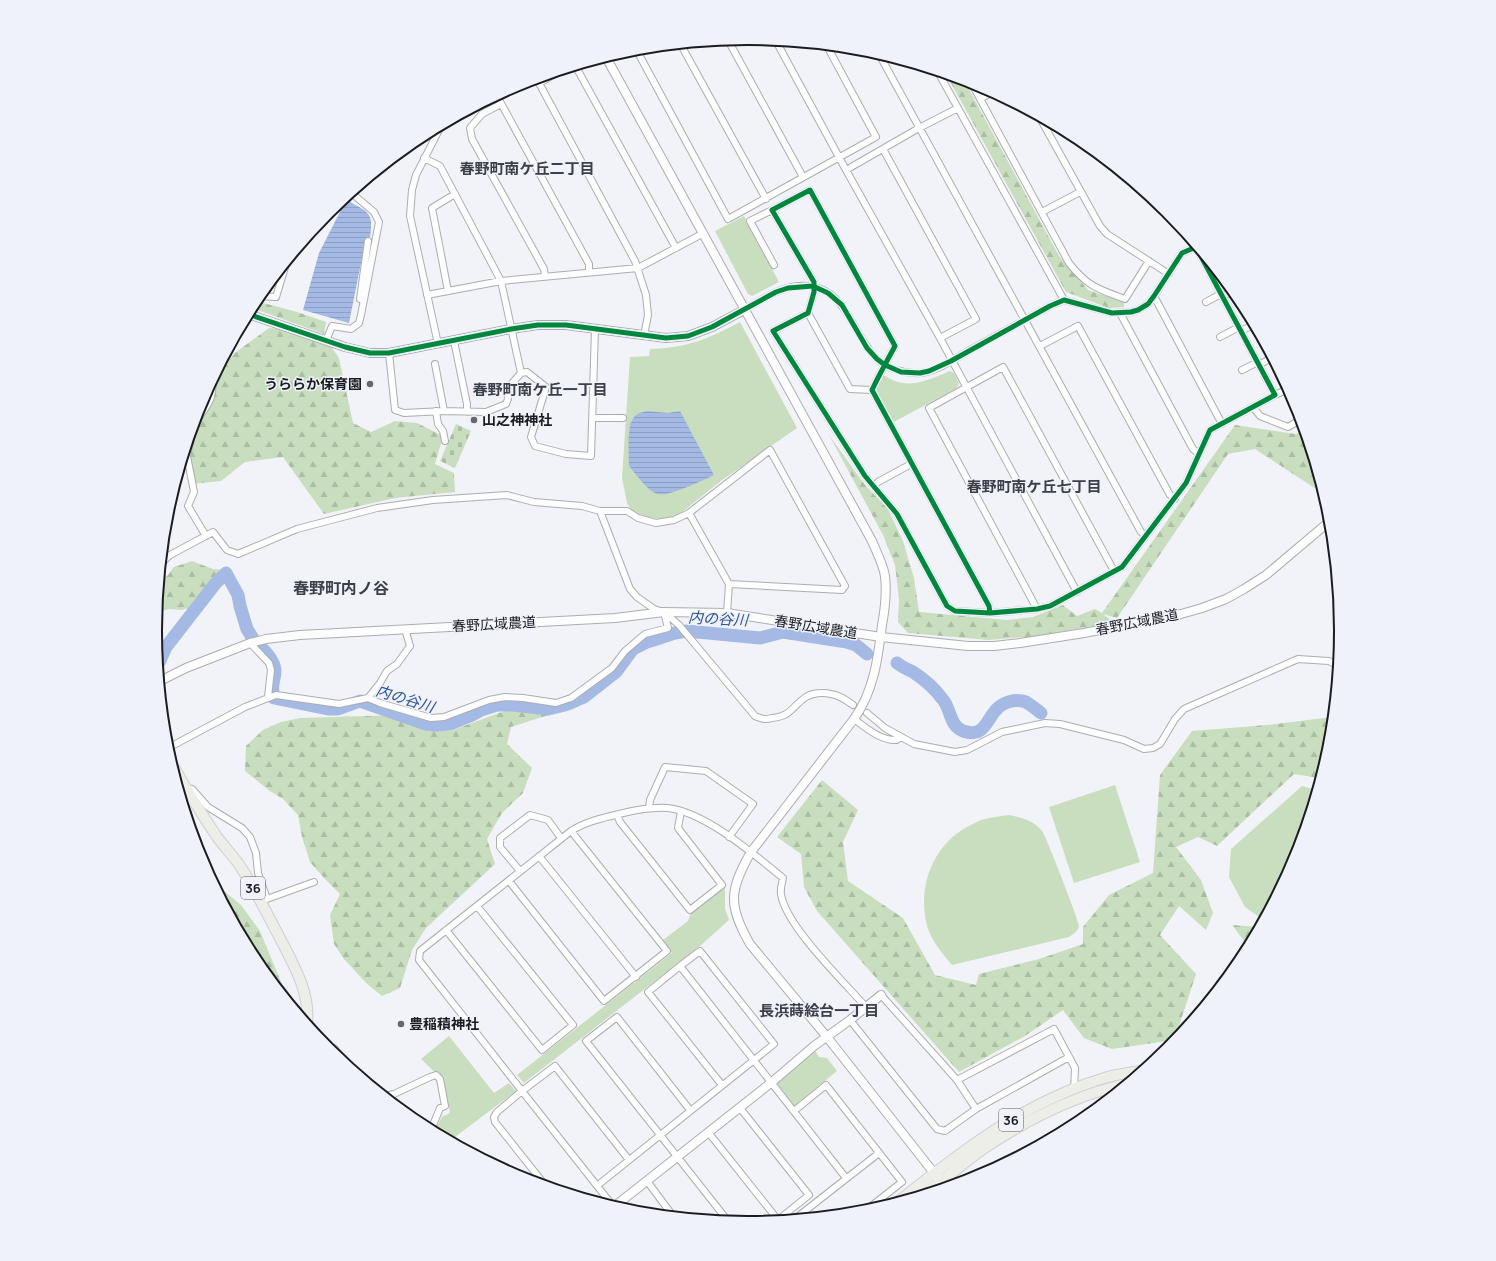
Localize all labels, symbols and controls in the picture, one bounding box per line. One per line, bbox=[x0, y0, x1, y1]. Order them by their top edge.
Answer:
district label: 春野町南ケ丘二丁目 bbox=[459, 158, 595, 179]
place label: うららか保育園 bbox=[264, 374, 362, 393]
marker: うららか保育園 bbox=[365, 379, 375, 389]
district label: 春野町南ケ丘一丁目 bbox=[472, 379, 608, 400]
place label: 山之神神社 bbox=[482, 410, 552, 429]
marker: 山之神神社 bbox=[469, 415, 479, 425]
district label: 春野町南ケ丘七丁目 bbox=[966, 476, 1102, 497]
district label: 春野町内ノ谷 bbox=[293, 577, 389, 599]
street label: 春野広域農道 bbox=[1094, 604, 1180, 639]
water label: 内の谷川 bbox=[688, 606, 751, 631]
street label: 春野広域農道 bbox=[773, 611, 859, 642]
street label: 春野広域農道 bbox=[452, 612, 536, 635]
water label: 内の谷川 bbox=[373, 680, 439, 718]
road number: 36 bbox=[241, 877, 265, 899]
district label: 長浜蒔絵台一丁目 bbox=[759, 1000, 879, 1021]
place label: 豊稲積神社 bbox=[409, 1014, 479, 1033]
marker: 豊稲積神社 bbox=[396, 1019, 406, 1029]
road number: 36 bbox=[999, 1109, 1023, 1131]

